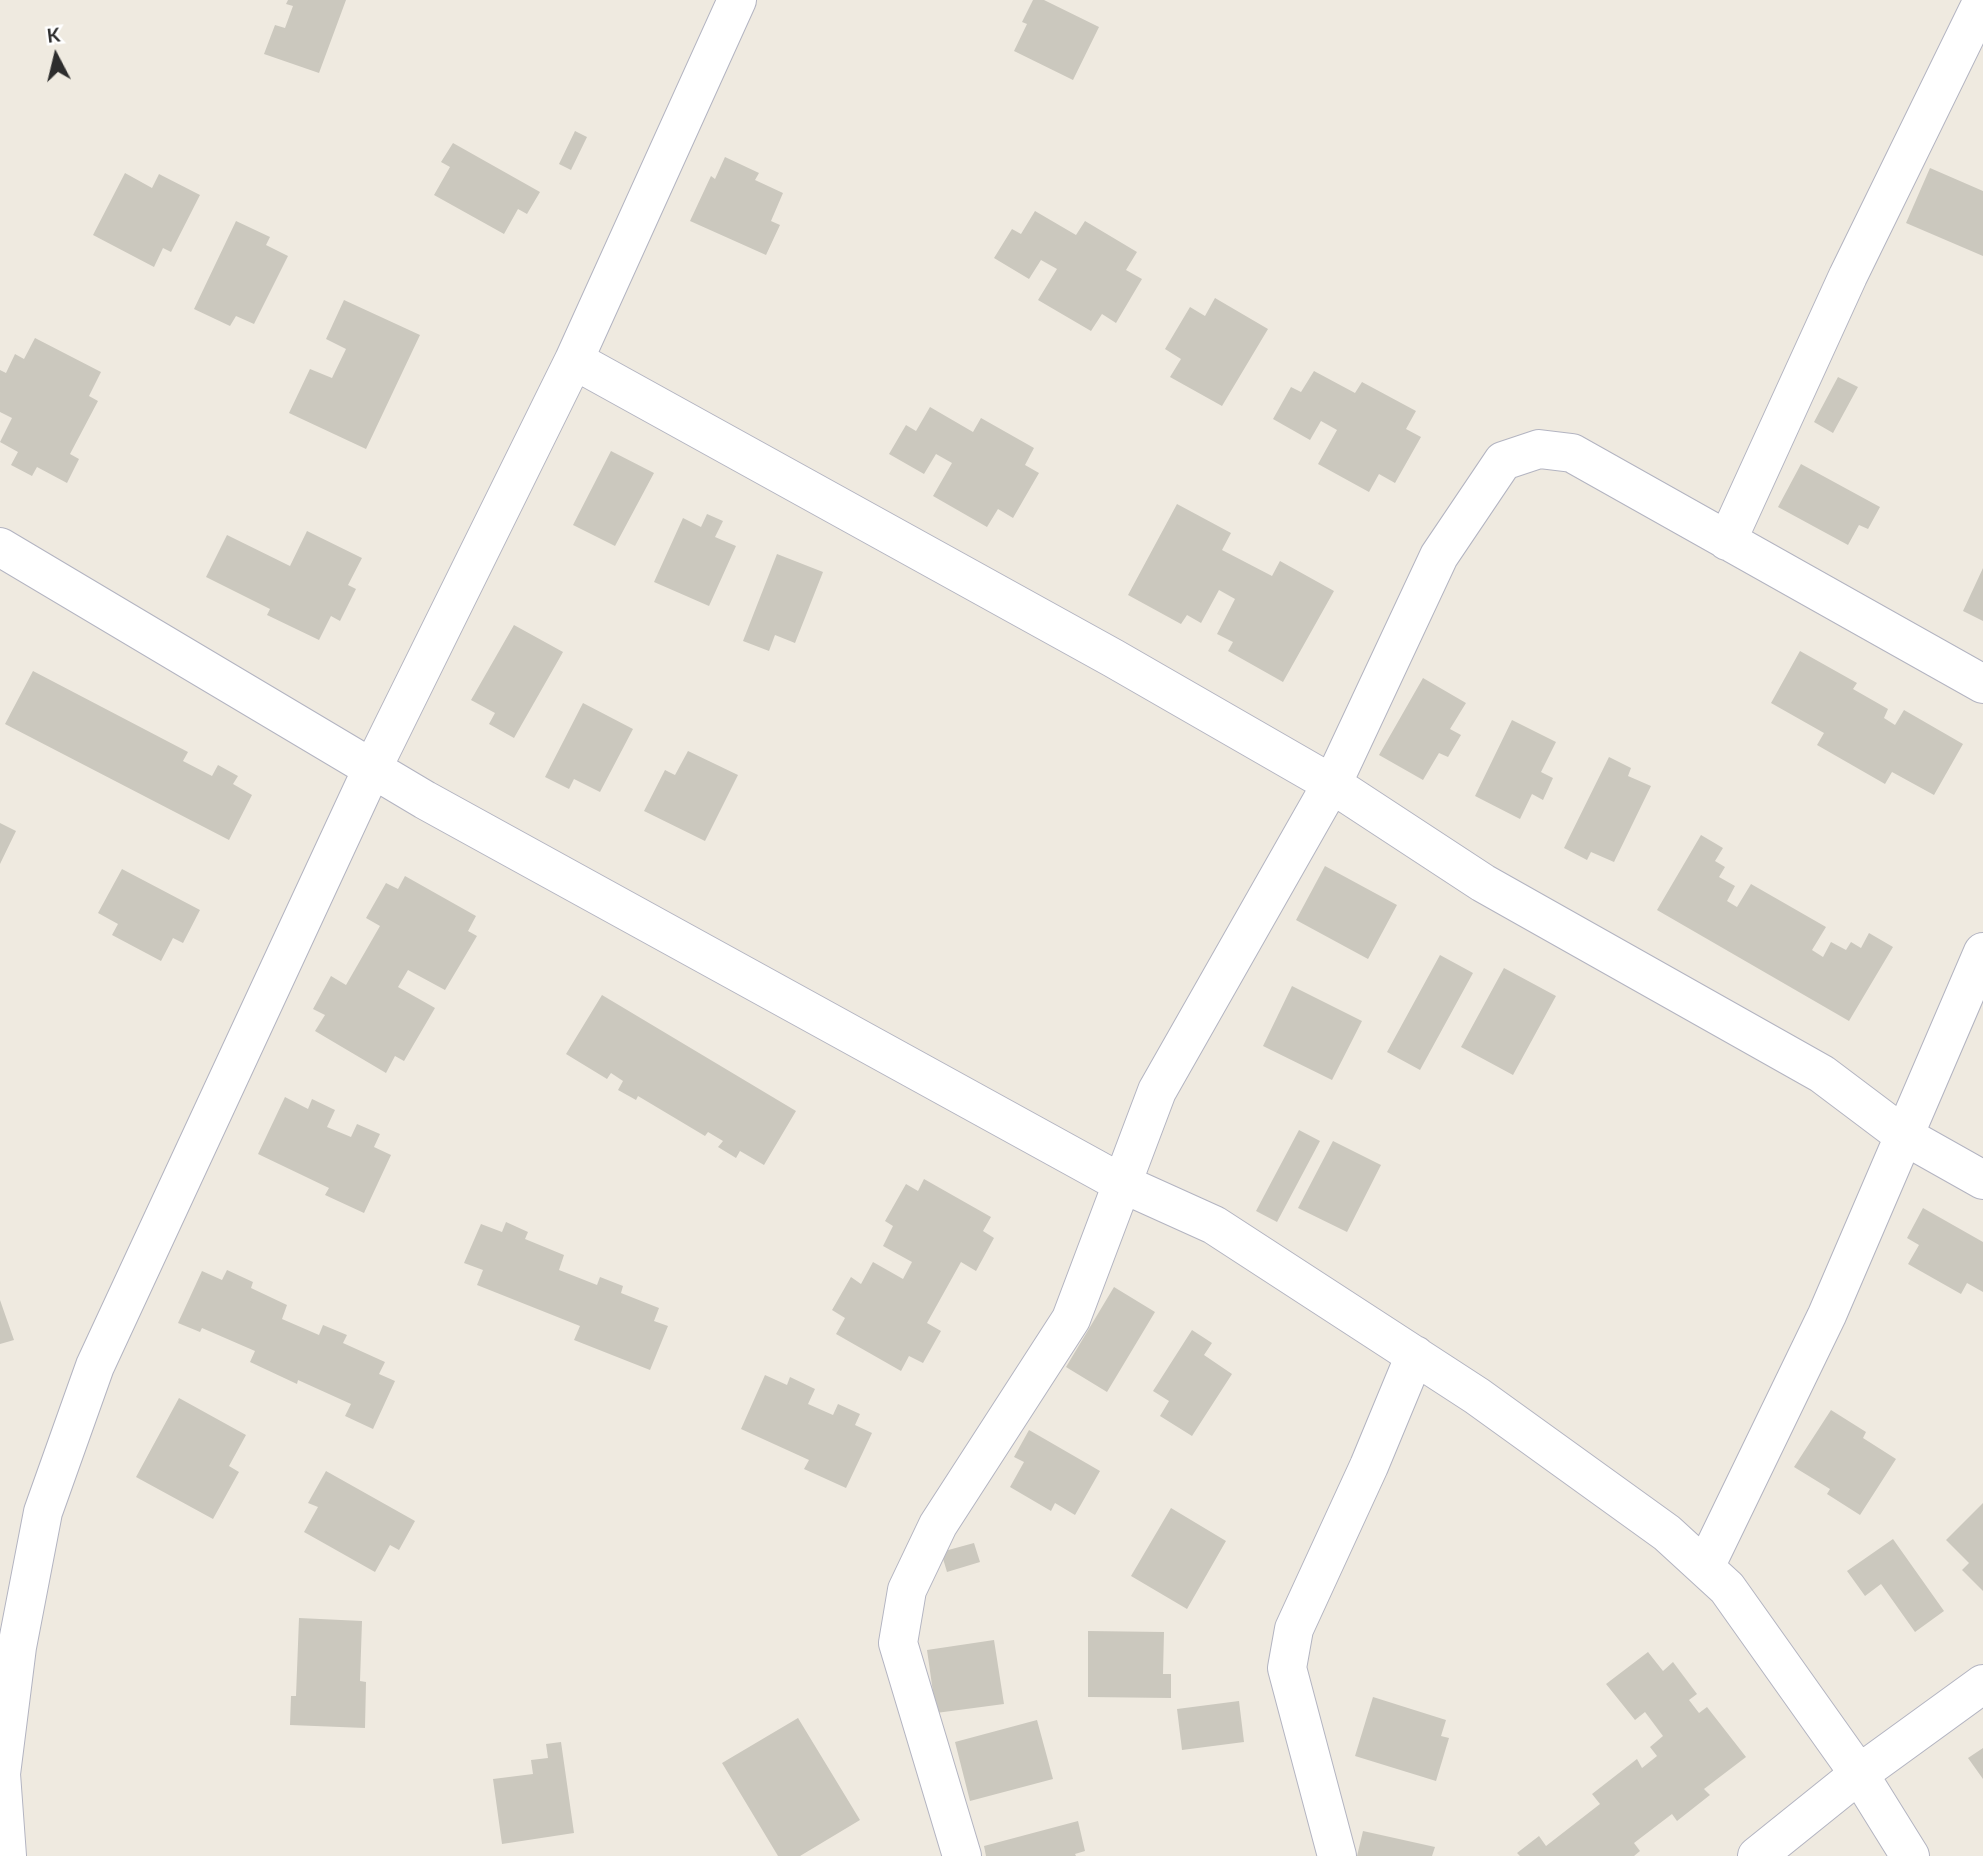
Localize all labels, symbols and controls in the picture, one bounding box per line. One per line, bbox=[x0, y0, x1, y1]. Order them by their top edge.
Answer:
north arrow bbox=[21, 21, 91, 91]
text: K bbox=[46, 22, 61, 47]

